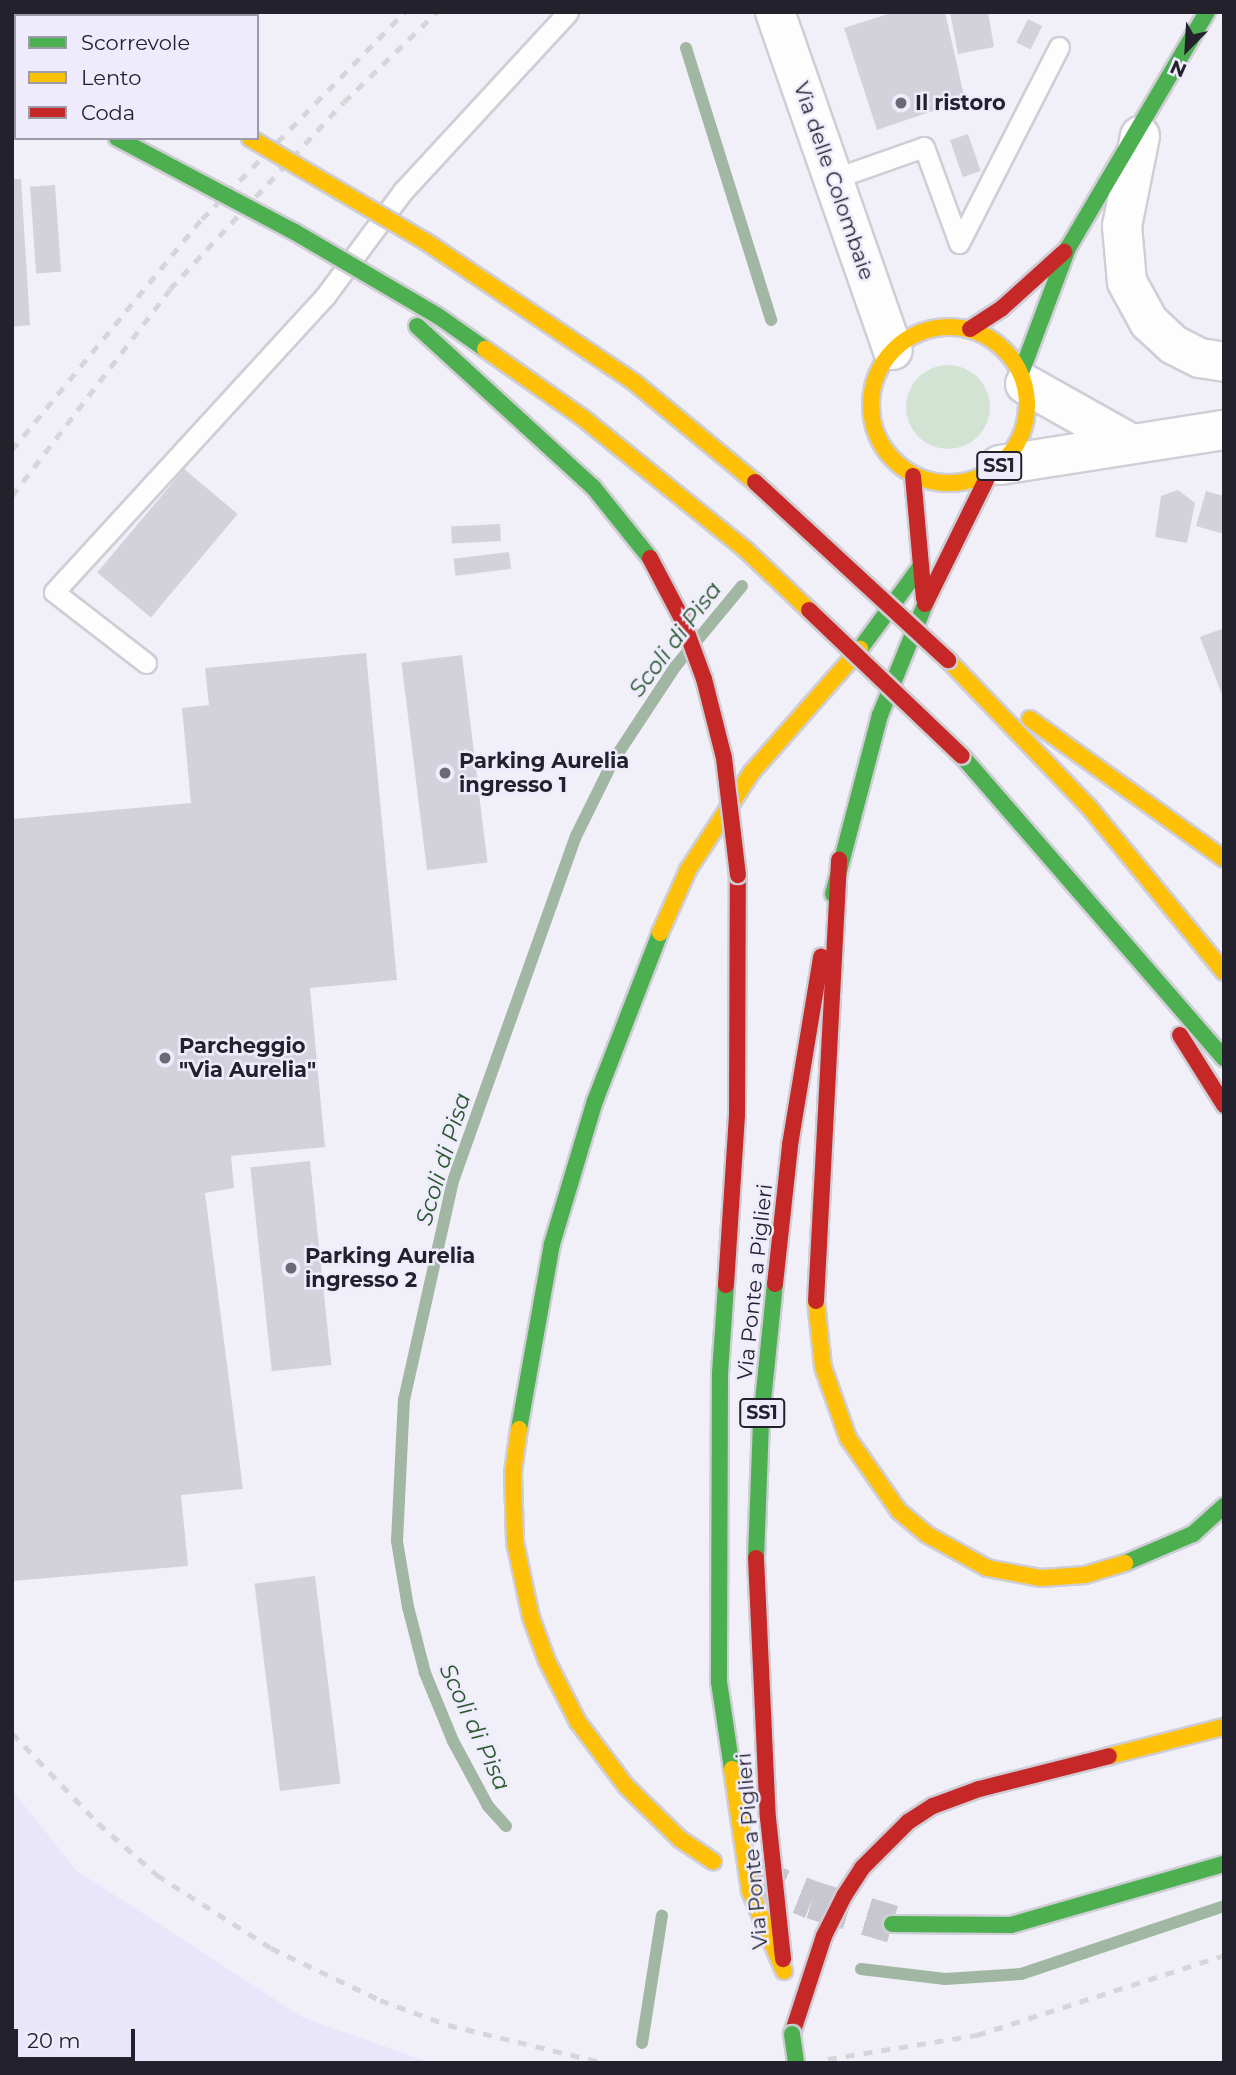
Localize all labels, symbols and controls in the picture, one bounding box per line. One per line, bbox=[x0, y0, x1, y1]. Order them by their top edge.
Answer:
legend bbox=[14, 14, 259, 140]
north arrow bbox=[1152, 14, 1222, 84]
text: Scorrevole bbox=[81, 30, 190, 55]
text: N bbox=[1167, 55, 1190, 82]
text: Lento bbox=[81, 65, 141, 90]
street label: Via delle Colombaie bbox=[788, 79, 880, 283]
place label: Il ristoro bbox=[915, 90, 1006, 116]
marker: Il ristoro bbox=[893, 95, 909, 111]
text: Coda bbox=[81, 100, 135, 125]
road number: SS1 bbox=[974, 450, 1024, 481]
water label: Scoli di Pisa bbox=[623, 576, 727, 702]
place label: Parking Aurelia ingresso 1 bbox=[459, 748, 629, 798]
marker: Parking Aurelia ingresso 1 bbox=[437, 765, 453, 781]
place label: Parcheggio "Via Aurelia" bbox=[179, 1033, 316, 1083]
marker: Parcheggio "Via Aurelia" bbox=[157, 1050, 173, 1066]
water label: Scoli di Pisa bbox=[410, 1089, 476, 1229]
street label: Via Ponte a Piglieri bbox=[732, 1183, 778, 1381]
place label: Parking Aurelia ingresso 2 bbox=[305, 1243, 475, 1293]
marker: Parking Aurelia ingresso 2 bbox=[283, 1260, 299, 1276]
road number: SS1 bbox=[738, 1398, 786, 1428]
water label: Scoli di Pisa bbox=[434, 1659, 516, 1795]
street label: Via Ponte a Piglieri bbox=[731, 1752, 773, 1950]
scale bar bbox=[18, 2016, 138, 2060]
text: 20 m bbox=[27, 2028, 81, 2053]

